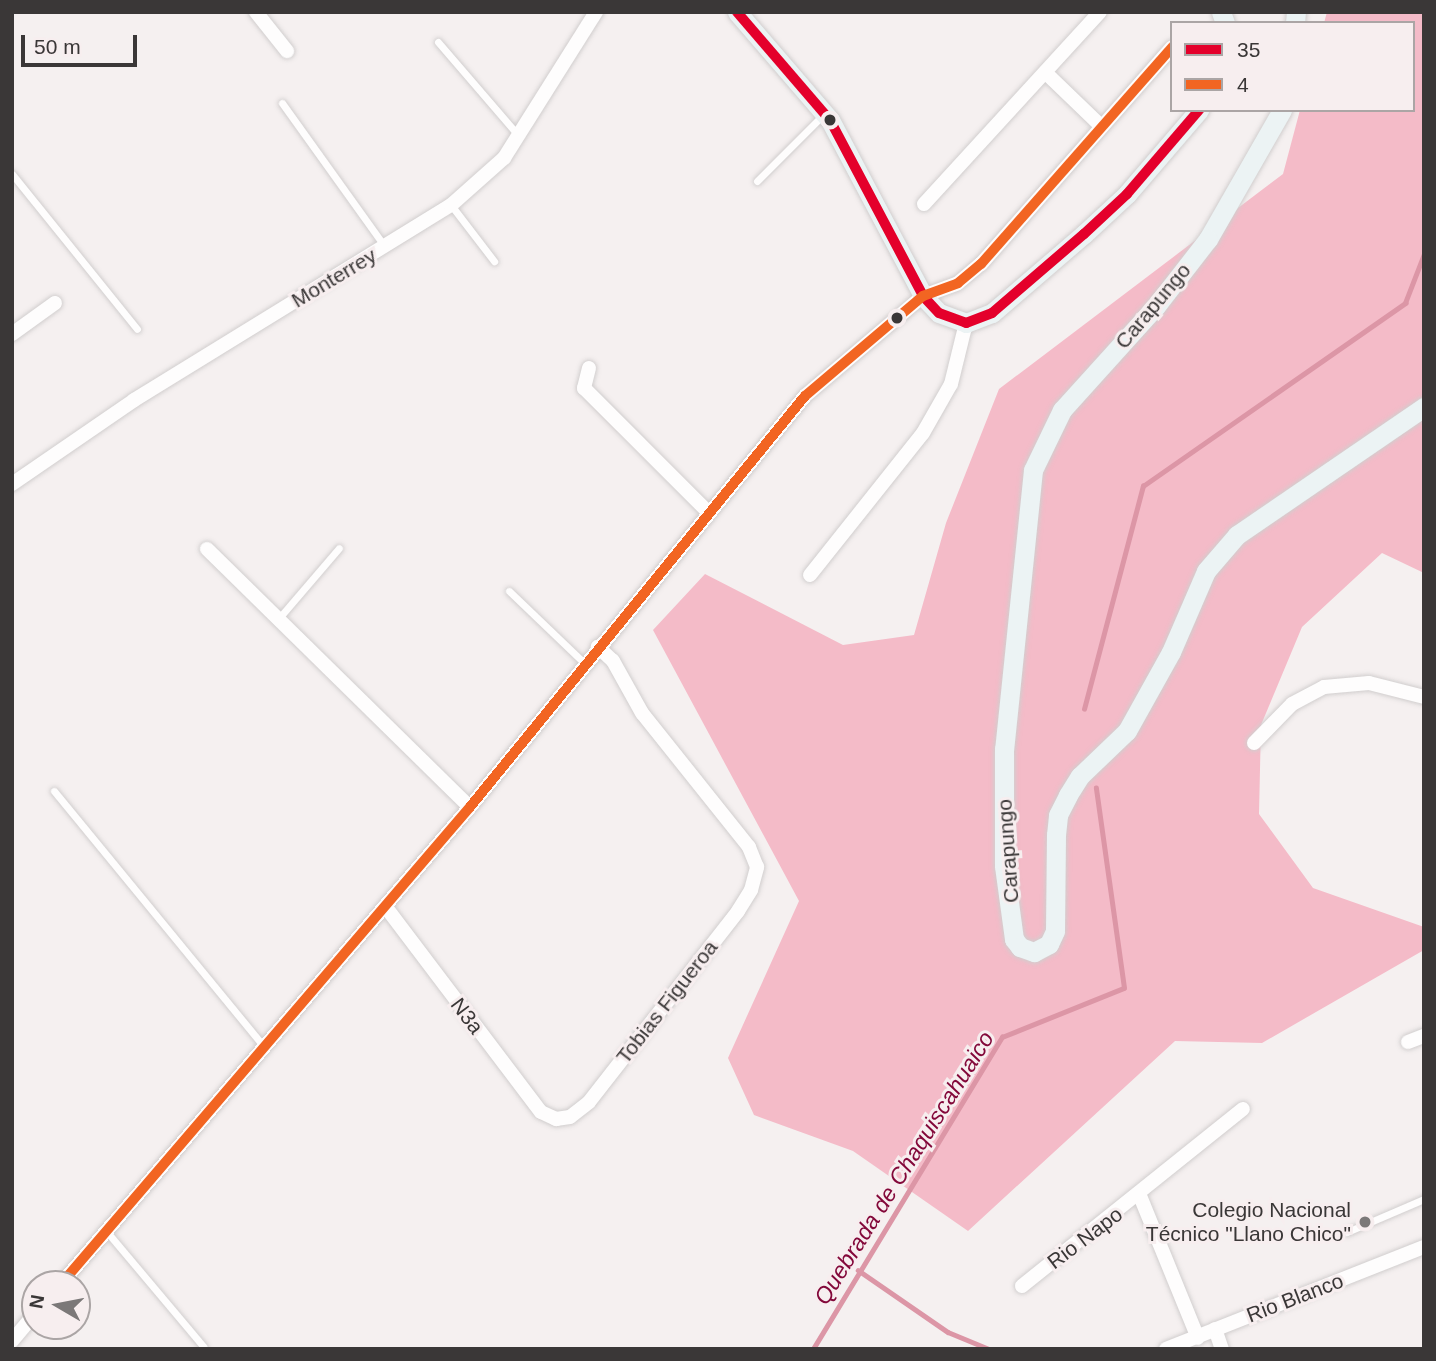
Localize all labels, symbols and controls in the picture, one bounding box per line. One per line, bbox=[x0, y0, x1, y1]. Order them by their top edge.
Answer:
scale bar bbox=[24, 21, 140, 65]
legend bbox=[1170, 21, 1415, 112]
text: 50 m bbox=[34, 35, 81, 58]
text: 35 bbox=[1237, 38, 1260, 61]
text: 4 bbox=[1237, 73, 1249, 96]
unlabelled marker bbox=[823, 113, 837, 127]
street label: Monterrey bbox=[287, 243, 381, 313]
street label: Carapungo bbox=[1110, 258, 1196, 354]
unlabelled marker bbox=[890, 311, 904, 325]
street label: Carapungo bbox=[992, 798, 1024, 904]
street label: Tobias Figueroa bbox=[611, 935, 723, 1069]
street label: N3a bbox=[445, 993, 489, 1039]
water label: Quebrada de Chaquiscahuaico bbox=[808, 1026, 1000, 1310]
place label: Colegio Nacional Técnico "Llano Chico" bbox=[1146, 1197, 1351, 1247]
street label: Rio Napo bbox=[1042, 1202, 1128, 1274]
marker: Colegio Nacional Técnico "Llano Chico" bbox=[1357, 1214, 1373, 1230]
street label: Rio Blanco bbox=[1243, 1268, 1347, 1328]
north arrow bbox=[21, 1270, 91, 1340]
text: N bbox=[25, 1293, 48, 1310]

